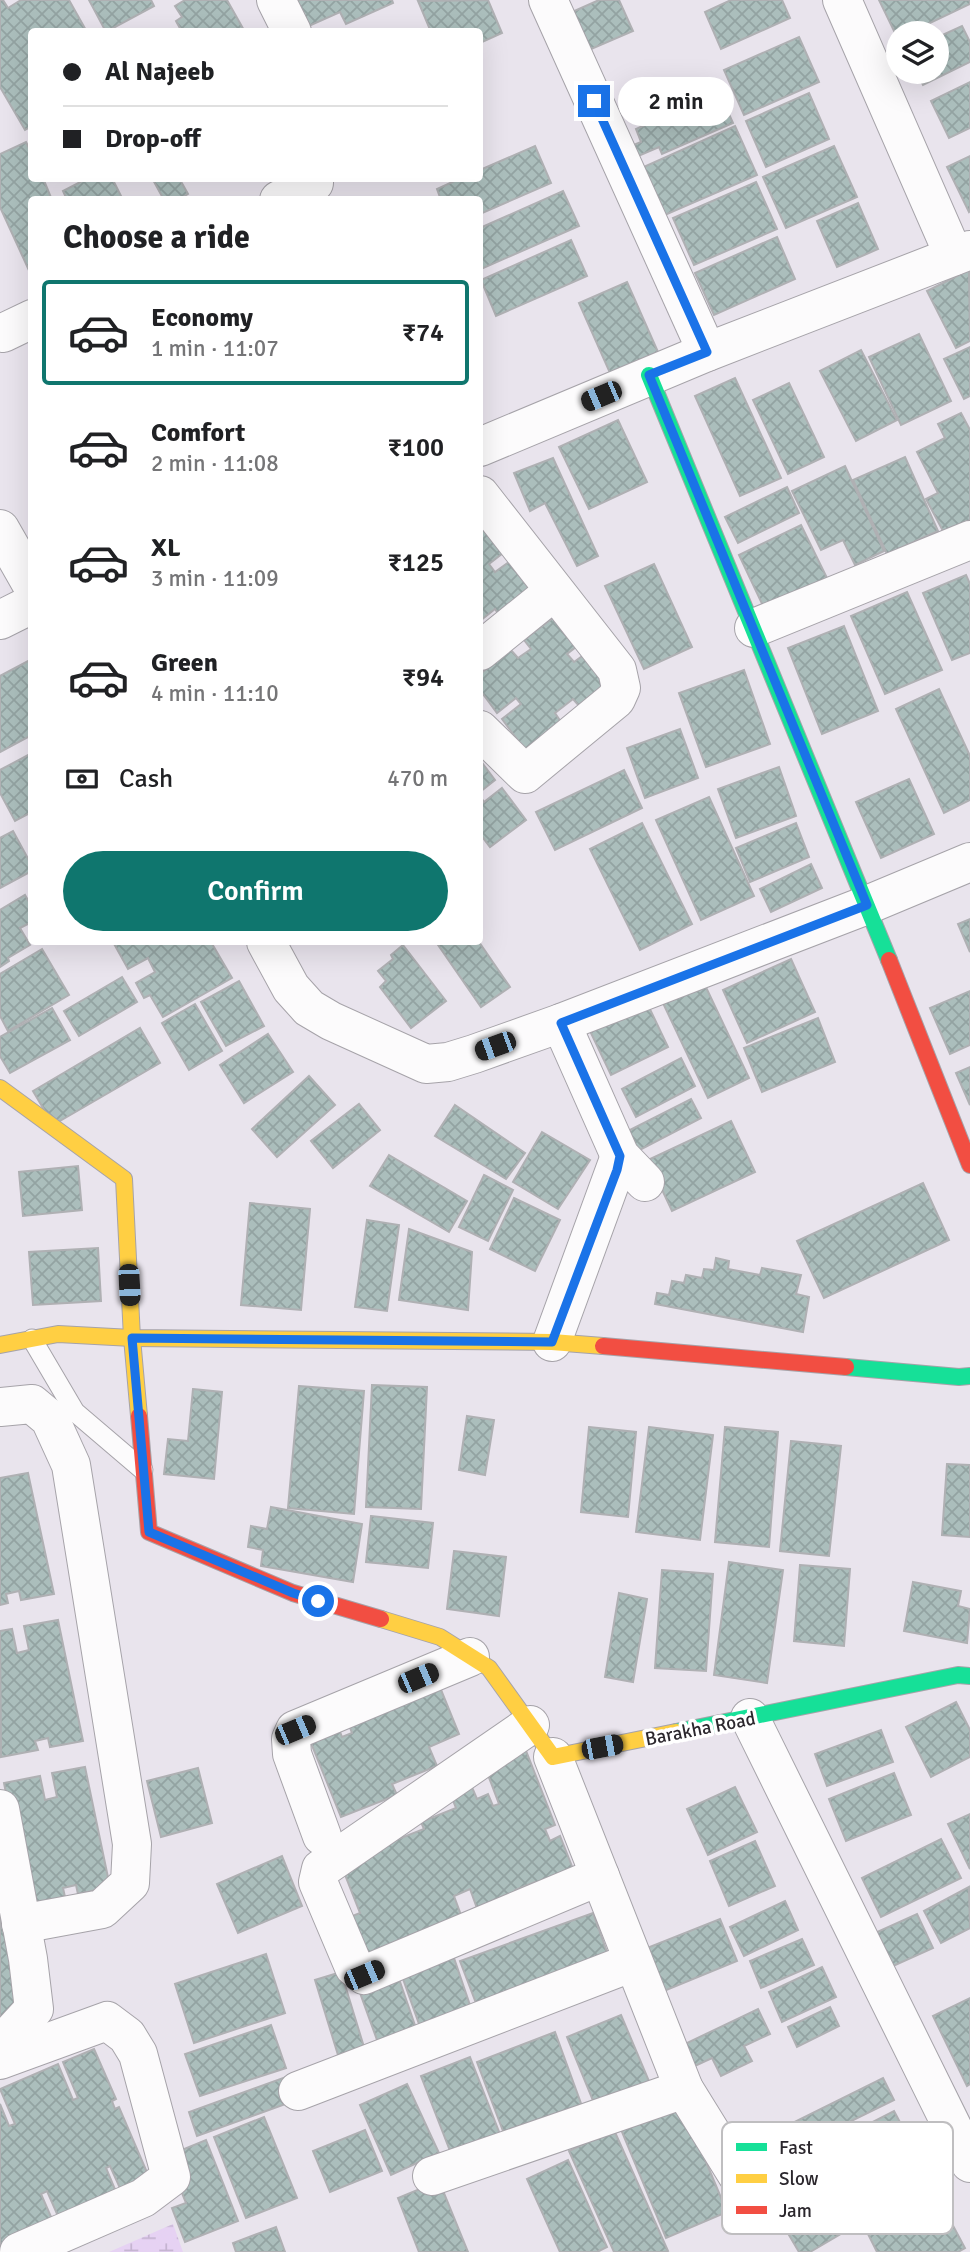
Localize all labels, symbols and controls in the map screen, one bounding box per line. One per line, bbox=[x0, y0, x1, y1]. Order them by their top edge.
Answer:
map controls bbox=[886, 21, 949, 84]
button: layers bbox=[886, 21, 949, 84]
text: Al Najeeb bbox=[105, 56, 214, 88]
callout: 2 min bbox=[618, 76, 734, 126]
route end bbox=[578, 85, 610, 117]
text: 2 min bbox=[648, 87, 704, 116]
text: Drop-off bbox=[105, 123, 201, 155]
text: Choose a ride bbox=[63, 218, 250, 257]
icon: car bbox=[67, 301, 130, 364]
text: Economy bbox=[151, 302, 253, 334]
text: ₹74 bbox=[402, 317, 444, 349]
text: 1 min · 11:07 bbox=[151, 334, 279, 363]
car bbox=[578, 378, 625, 414]
icon: car bbox=[67, 416, 130, 479]
text: Comfort bbox=[151, 417, 245, 449]
text: ₹100 bbox=[388, 432, 444, 464]
text: 2 min · 11:08 bbox=[151, 449, 279, 478]
icon: car bbox=[67, 531, 130, 594]
text: XL bbox=[151, 532, 181, 564]
text: ₹125 bbox=[388, 547, 444, 579]
text: 3 min · 11:09 bbox=[151, 564, 279, 593]
icon: car bbox=[67, 646, 130, 709]
text: Green bbox=[151, 647, 218, 679]
text: ₹94 bbox=[402, 662, 444, 694]
text: 4 min · 11:10 bbox=[151, 679, 279, 708]
icon: cash bbox=[63, 760, 101, 798]
text: Cash bbox=[119, 763, 173, 795]
text: 470 m bbox=[387, 764, 448, 793]
button: Confirm bbox=[63, 851, 448, 931]
car bbox=[472, 1029, 519, 1063]
car bbox=[118, 1263, 141, 1307]
route start bbox=[302, 1585, 334, 1617]
car bbox=[395, 1660, 442, 1696]
street label: Barakha Road bbox=[643, 1707, 757, 1751]
car bbox=[272, 1712, 319, 1748]
car bbox=[580, 1733, 625, 1761]
car bbox=[341, 1957, 388, 1993]
legend bbox=[722, 2122, 953, 2234]
text: Fast bbox=[779, 2136, 813, 2160]
text: Slow bbox=[779, 2167, 819, 2191]
text: Jam bbox=[779, 2199, 812, 2223]

